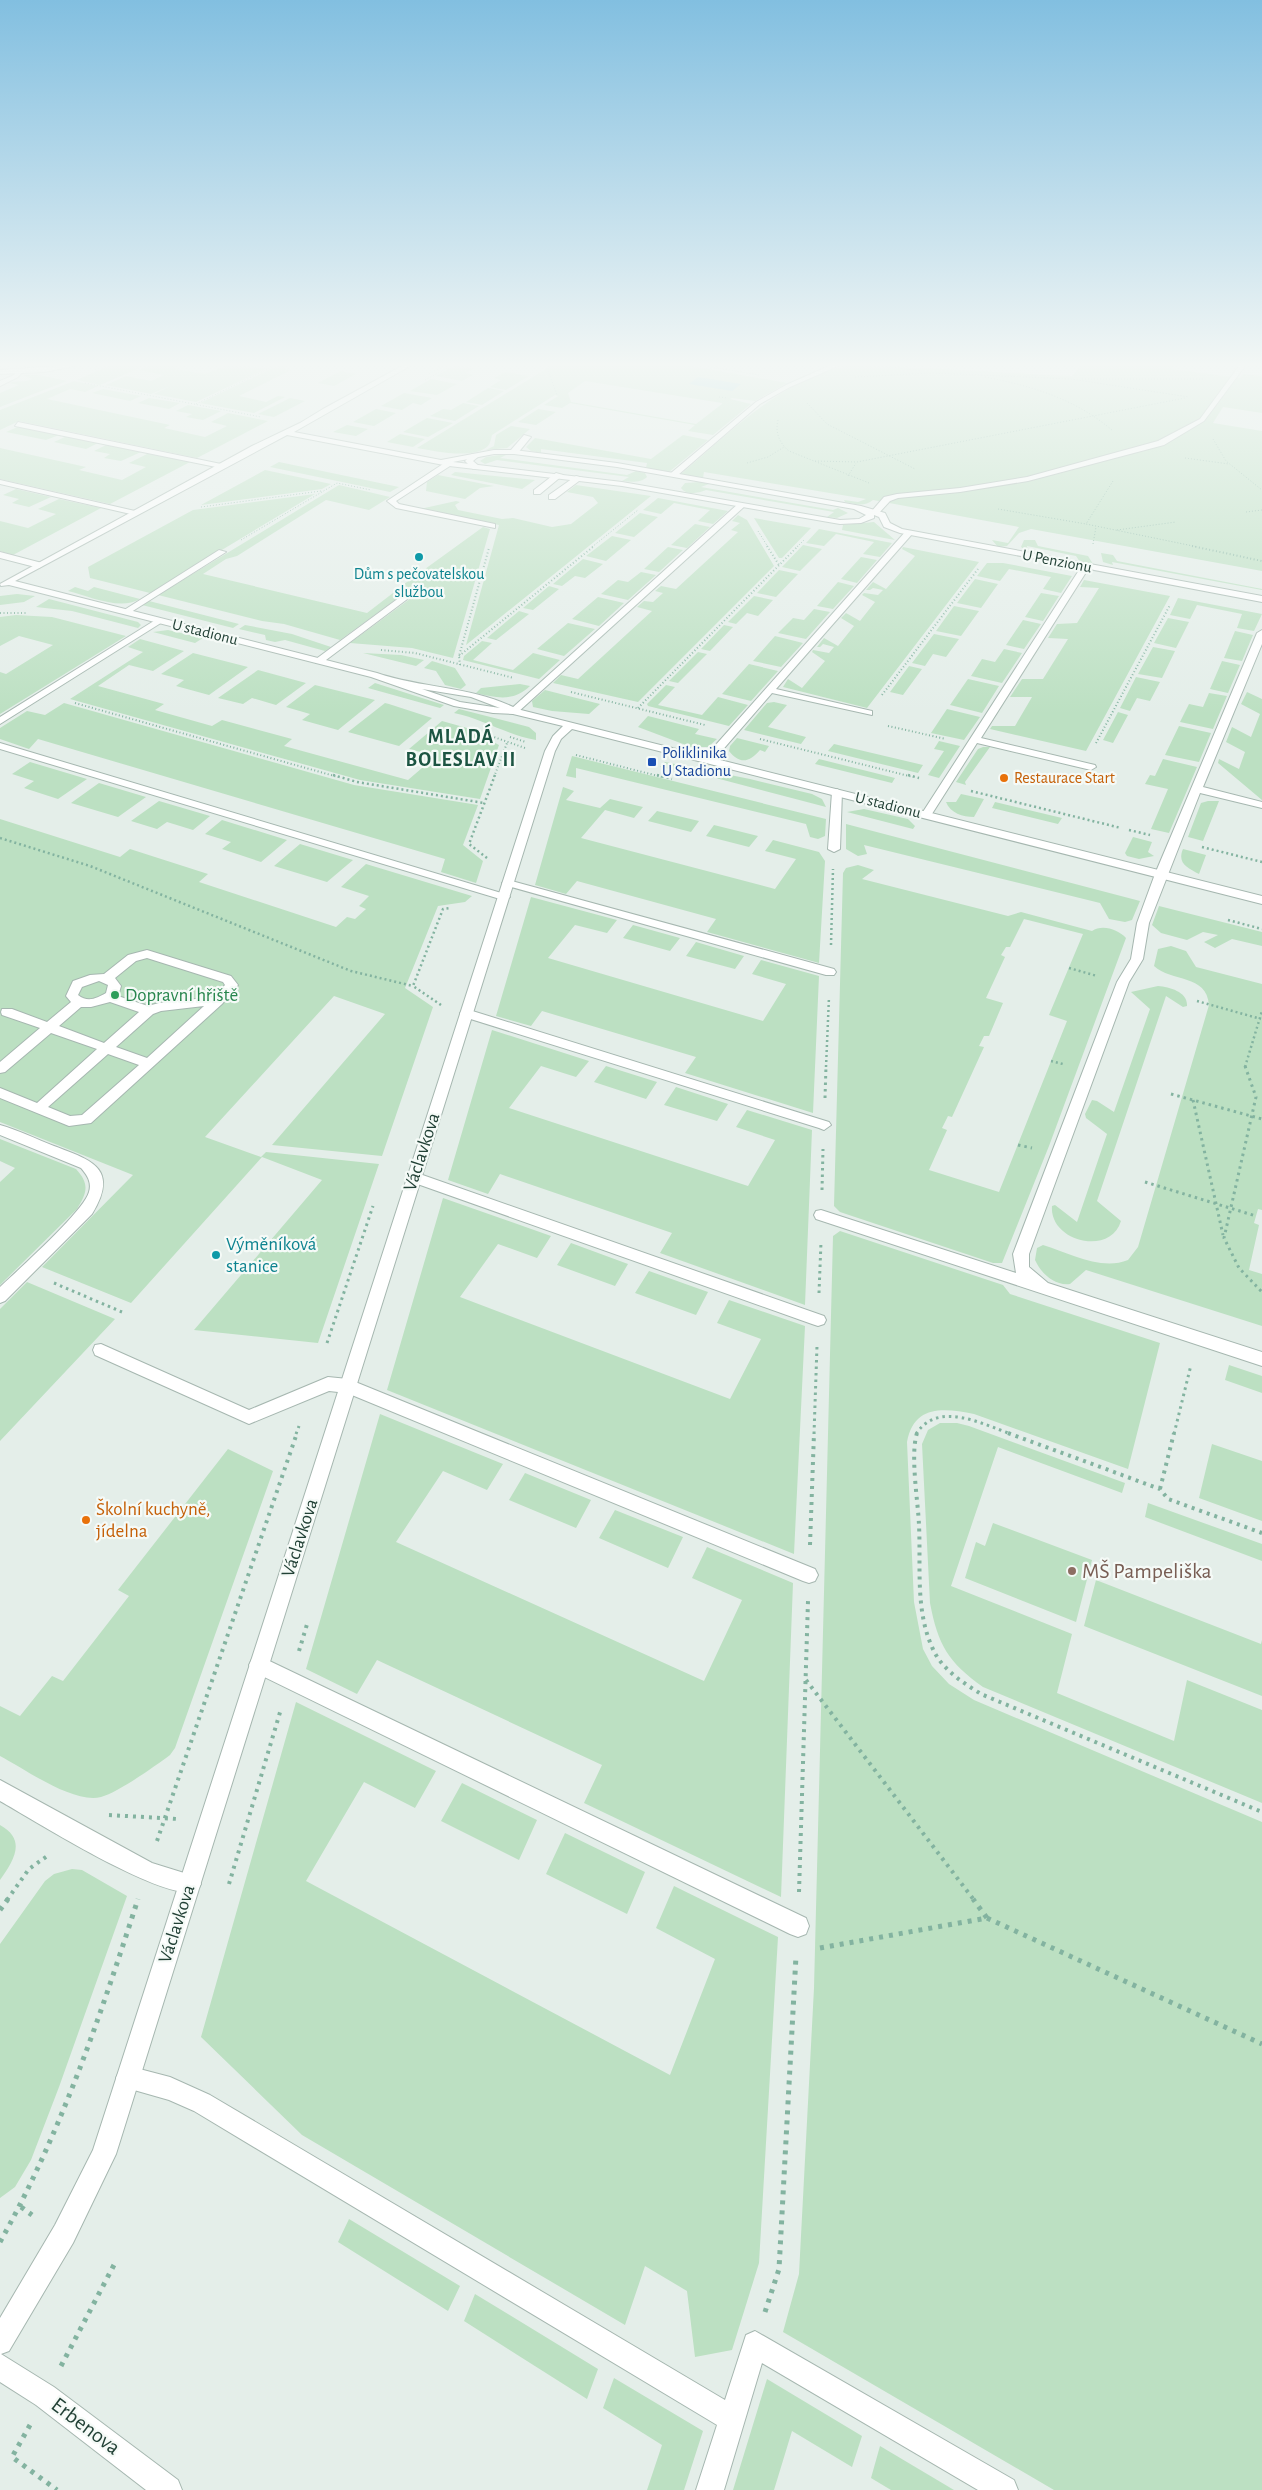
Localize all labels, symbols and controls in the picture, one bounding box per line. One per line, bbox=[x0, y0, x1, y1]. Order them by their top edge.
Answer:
street label: U Penzionu bbox=[1021, 546, 1093, 576]
marker: Dům s pečovatelskou službou bbox=[413, 551, 425, 563]
place label: Dům s pečovatelskou službou bbox=[354, 566, 484, 600]
street label: U stadionu bbox=[170, 616, 240, 648]
district label: MLADÁ BOLESLAV II bbox=[406, 723, 516, 770]
place label: Poliklinika U Stadionu bbox=[662, 745, 731, 779]
marker: Poliklinika U Stadionu bbox=[646, 756, 658, 768]
place label: Restaurace Start bbox=[1014, 770, 1115, 786]
marker: Restaurace Start bbox=[998, 772, 1010, 784]
street label: U stadionu bbox=[853, 789, 923, 821]
place label: Dopravní hřiště bbox=[125, 986, 238, 1005]
marker: Dopravní hřiště bbox=[109, 989, 121, 1001]
street label: Václavkova bbox=[400, 1110, 444, 1193]
place label: Výměníková stanice bbox=[226, 1235, 317, 1276]
marker: Výměníková stanice bbox=[210, 1249, 222, 1261]
street label: Václavkova bbox=[278, 1496, 322, 1579]
place label: Školní kuchyně, jídelna bbox=[96, 1498, 210, 1541]
marker: Školní kuchyně, jídelna bbox=[80, 1514, 92, 1526]
place label: MŠ Pampeliška bbox=[1082, 1559, 1212, 1582]
marker: MŠ Pampeliška bbox=[1066, 1565, 1078, 1577]
street label: Václavkova bbox=[155, 1882, 199, 1965]
street label: Erbenova bbox=[47, 2393, 125, 2459]

